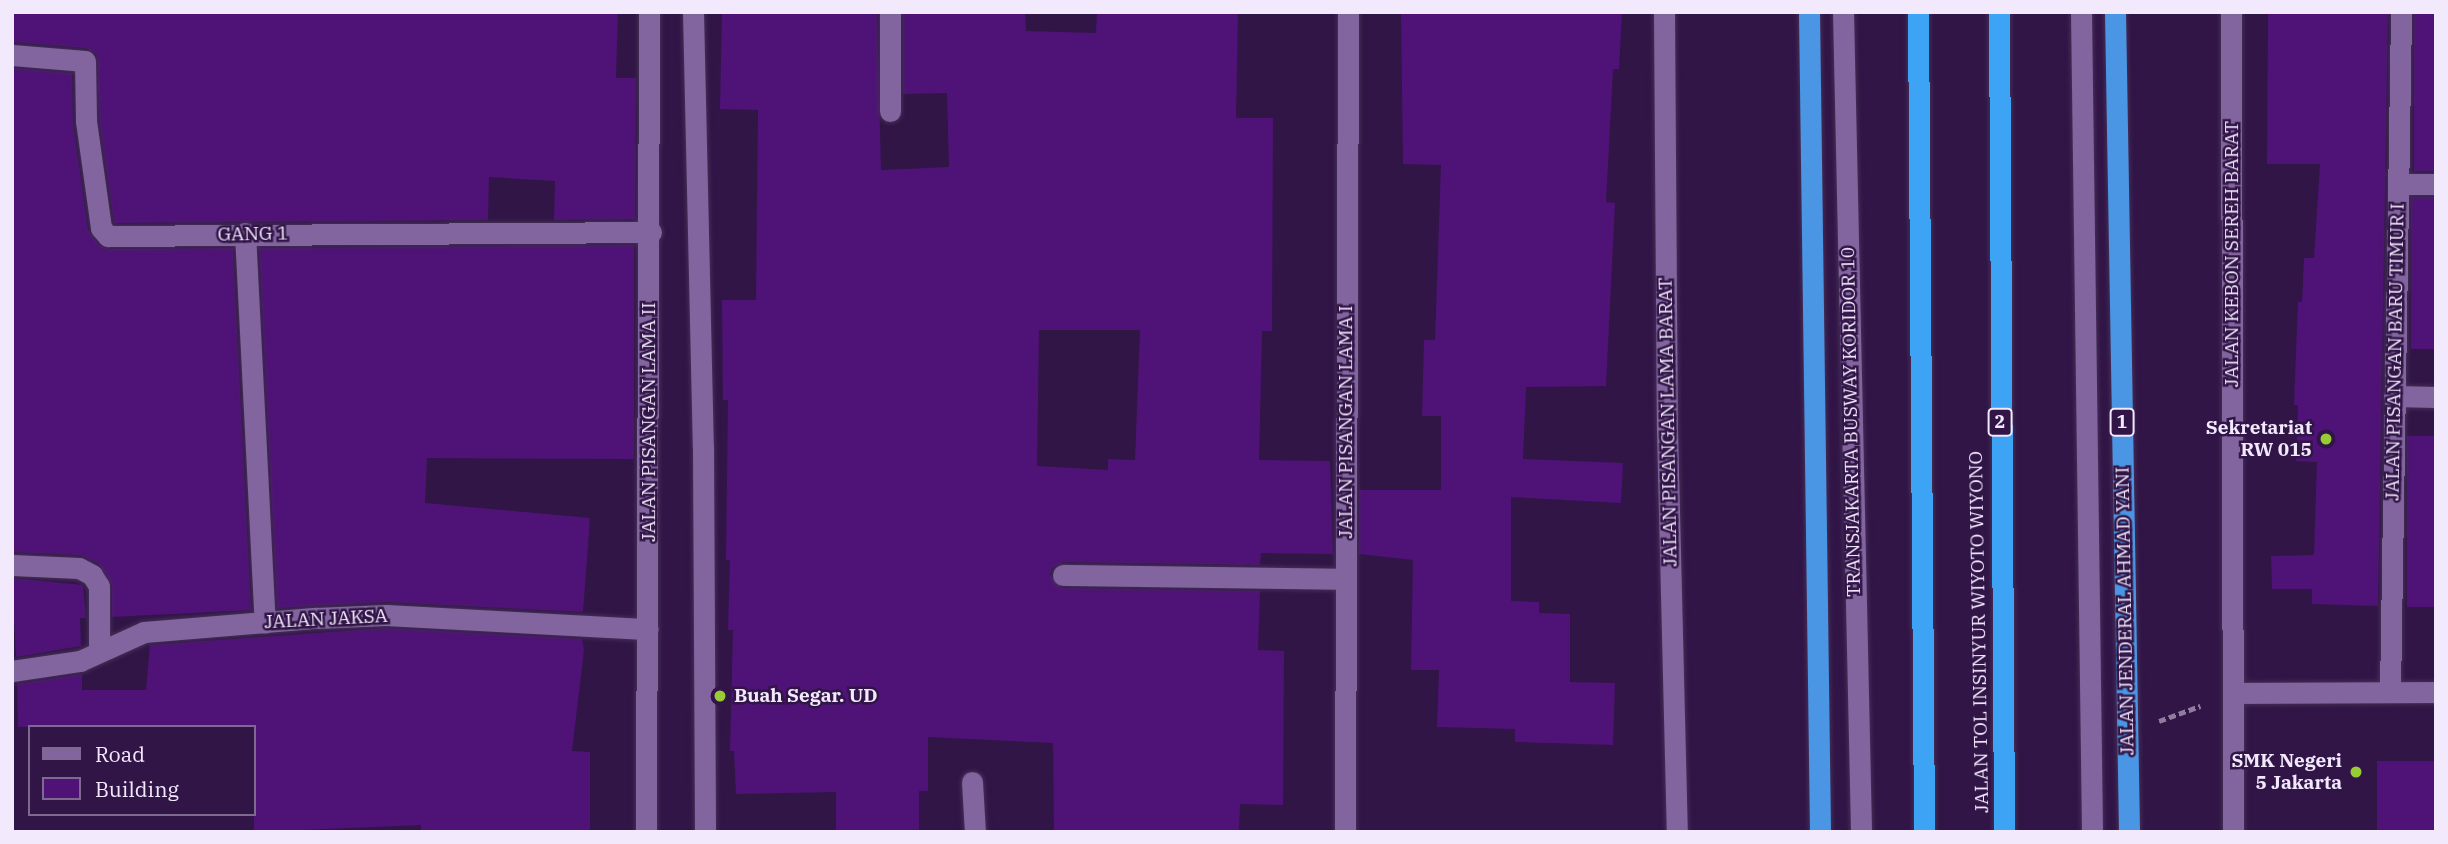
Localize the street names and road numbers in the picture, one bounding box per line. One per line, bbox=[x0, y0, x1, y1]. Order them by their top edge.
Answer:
street label: JALAN KEBON SEREH BARAT bbox=[2221, 121, 2243, 387]
street label: JALAN PISANGAN BARU TIMUR I bbox=[2381, 203, 2409, 501]
street label: GANG 1 bbox=[217, 222, 289, 246]
street label: TRANSJAKARTA BUSWAY KORIDOR 10 bbox=[1837, 247, 1865, 597]
street label: JALAN PISANGAN LAMA BARAT bbox=[1654, 277, 1682, 567]
street label: JALAN PISANGAN LAMA II bbox=[638, 302, 660, 542]
street label: JALAN PISANGAN LAMA I bbox=[1335, 305, 1357, 539]
road number: 2 bbox=[1986, 408, 2014, 436]
road number: 1 bbox=[2108, 408, 2136, 436]
street label: JALAN TOL INSINYUR WIYOTO WIYONO bbox=[1964, 451, 1994, 813]
street label: JALAN JENDERAL AHMAD YANI bbox=[2111, 466, 2139, 756]
street label: JALAN JAKSA bbox=[264, 604, 388, 634]

